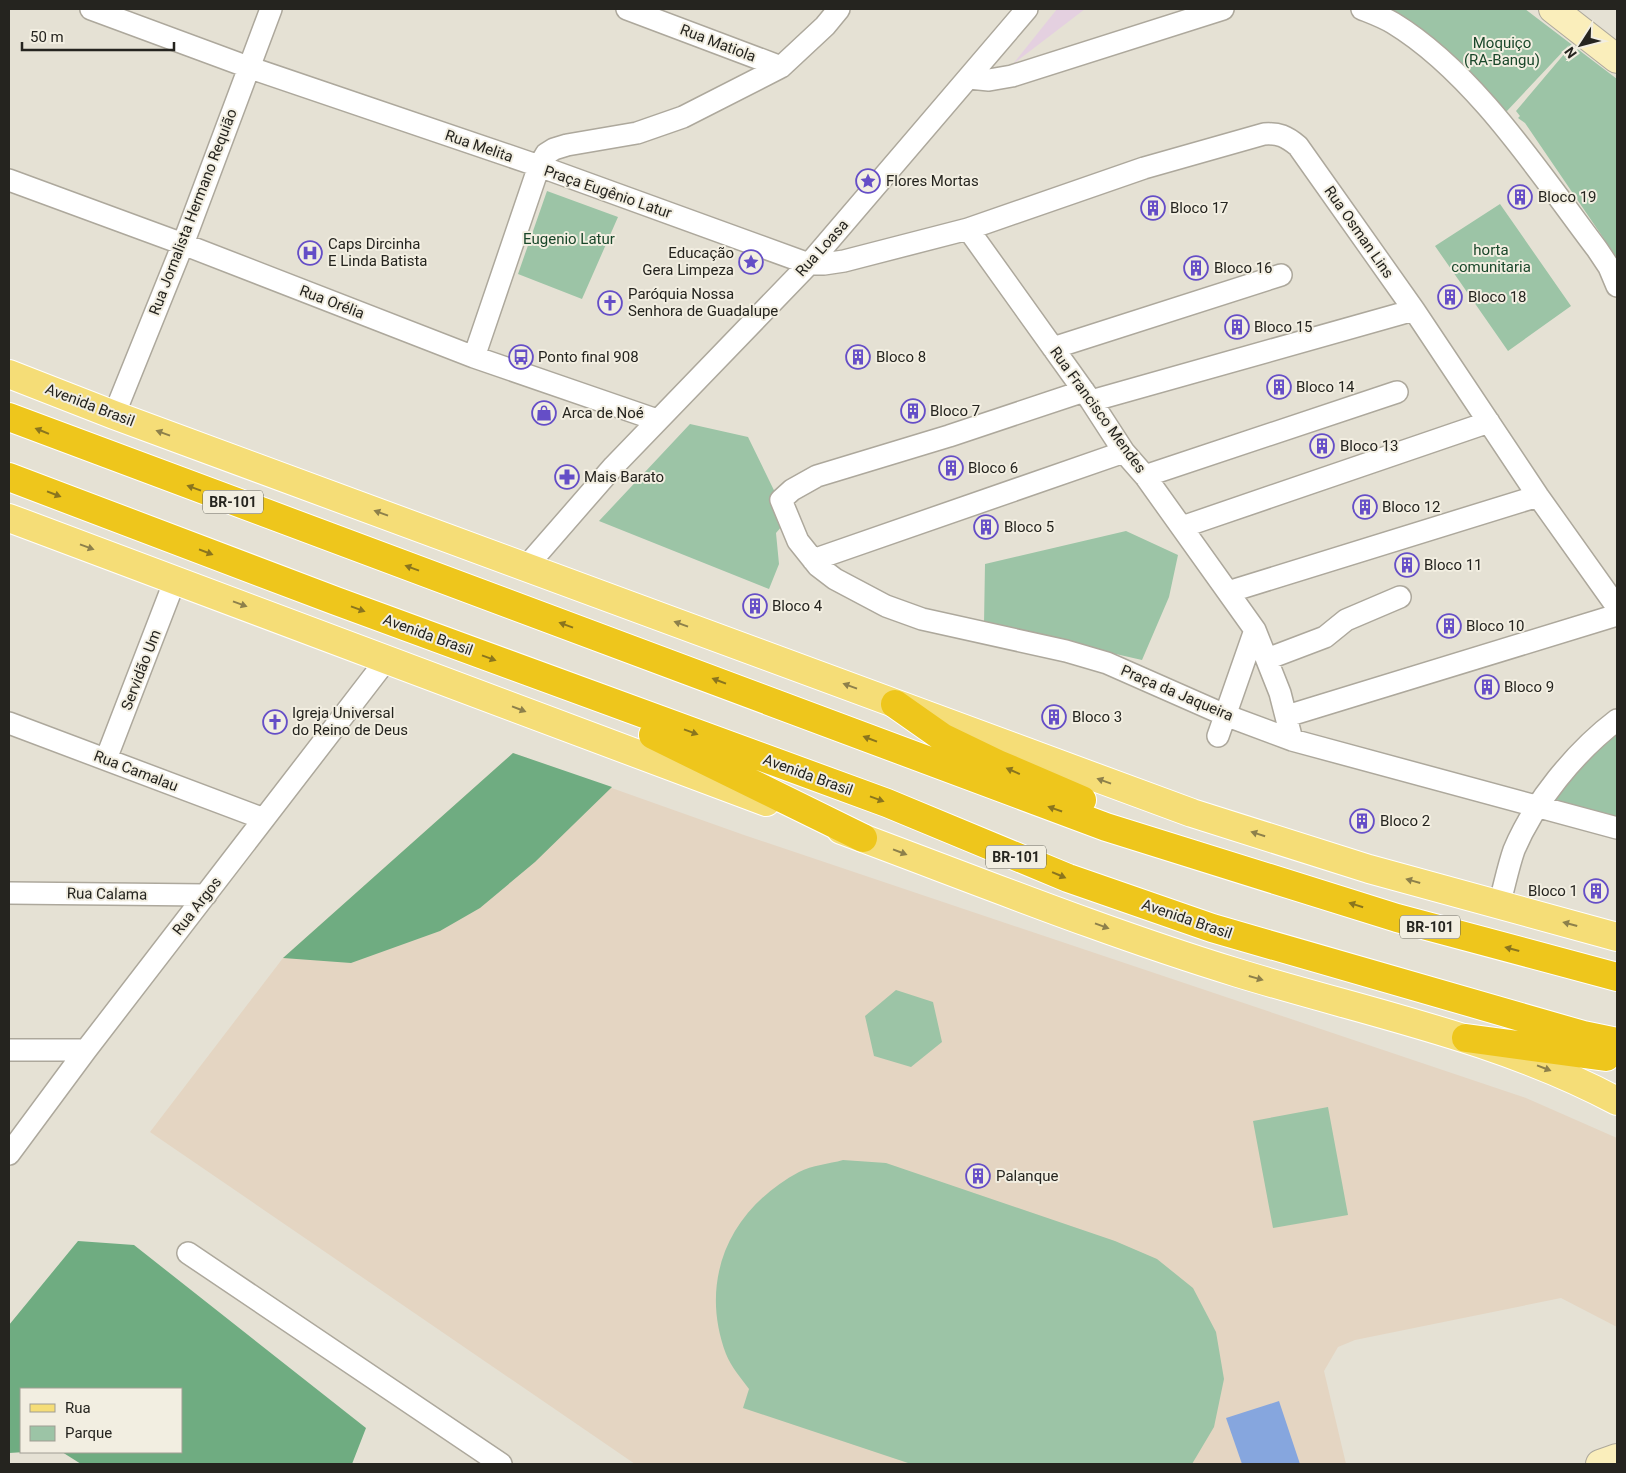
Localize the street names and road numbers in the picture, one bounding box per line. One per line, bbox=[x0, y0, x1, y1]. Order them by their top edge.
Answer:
street label: Rua Matiola bbox=[678, 20, 758, 66]
street label: Rua Jornalista Hermano Requião bbox=[145, 106, 241, 318]
street label: Rua Melita bbox=[443, 126, 515, 166]
street label: Praça Eugênio Latur bbox=[542, 162, 674, 222]
street label: Rua Osman Lins bbox=[1321, 182, 1397, 282]
street label: Rua Loasa bbox=[792, 216, 852, 280]
street label: Rua Orélia bbox=[297, 281, 367, 323]
street label: Rua Francisco Mendes bbox=[1046, 343, 1150, 477]
street label: Avenida Brasil bbox=[43, 380, 137, 430]
road number: BR-101 bbox=[203, 491, 263, 514]
street label: Avenida Brasil bbox=[381, 610, 475, 660]
street label: Servidão Um bbox=[117, 627, 165, 713]
street label: Praça da Jaqueira bbox=[1118, 661, 1236, 725]
street label: Rua Camalau bbox=[91, 747, 181, 795]
street label: Avenida Brasil bbox=[761, 750, 855, 800]
road number: BR-101 bbox=[986, 846, 1046, 869]
street label: Rua Argos bbox=[169, 873, 225, 939]
street label: Rua Calama bbox=[67, 884, 147, 904]
street label: Avenida Brasil bbox=[1140, 895, 1234, 943]
road number: BR-101 bbox=[1400, 916, 1460, 939]

